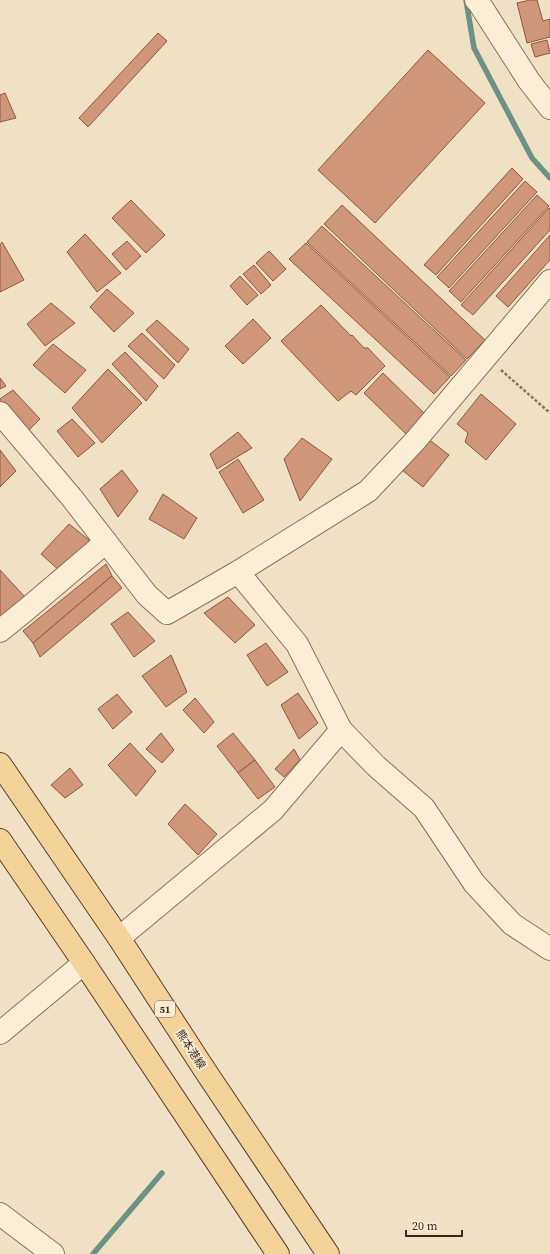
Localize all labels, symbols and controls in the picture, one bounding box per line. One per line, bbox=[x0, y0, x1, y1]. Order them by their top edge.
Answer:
road number: 51 bbox=[155, 1001, 175, 1017]
street label: 熊本港線 bbox=[172, 1027, 209, 1072]
scale bar bbox=[406, 1212, 462, 1238]
text: 20 m bbox=[412, 1218, 438, 1234]

